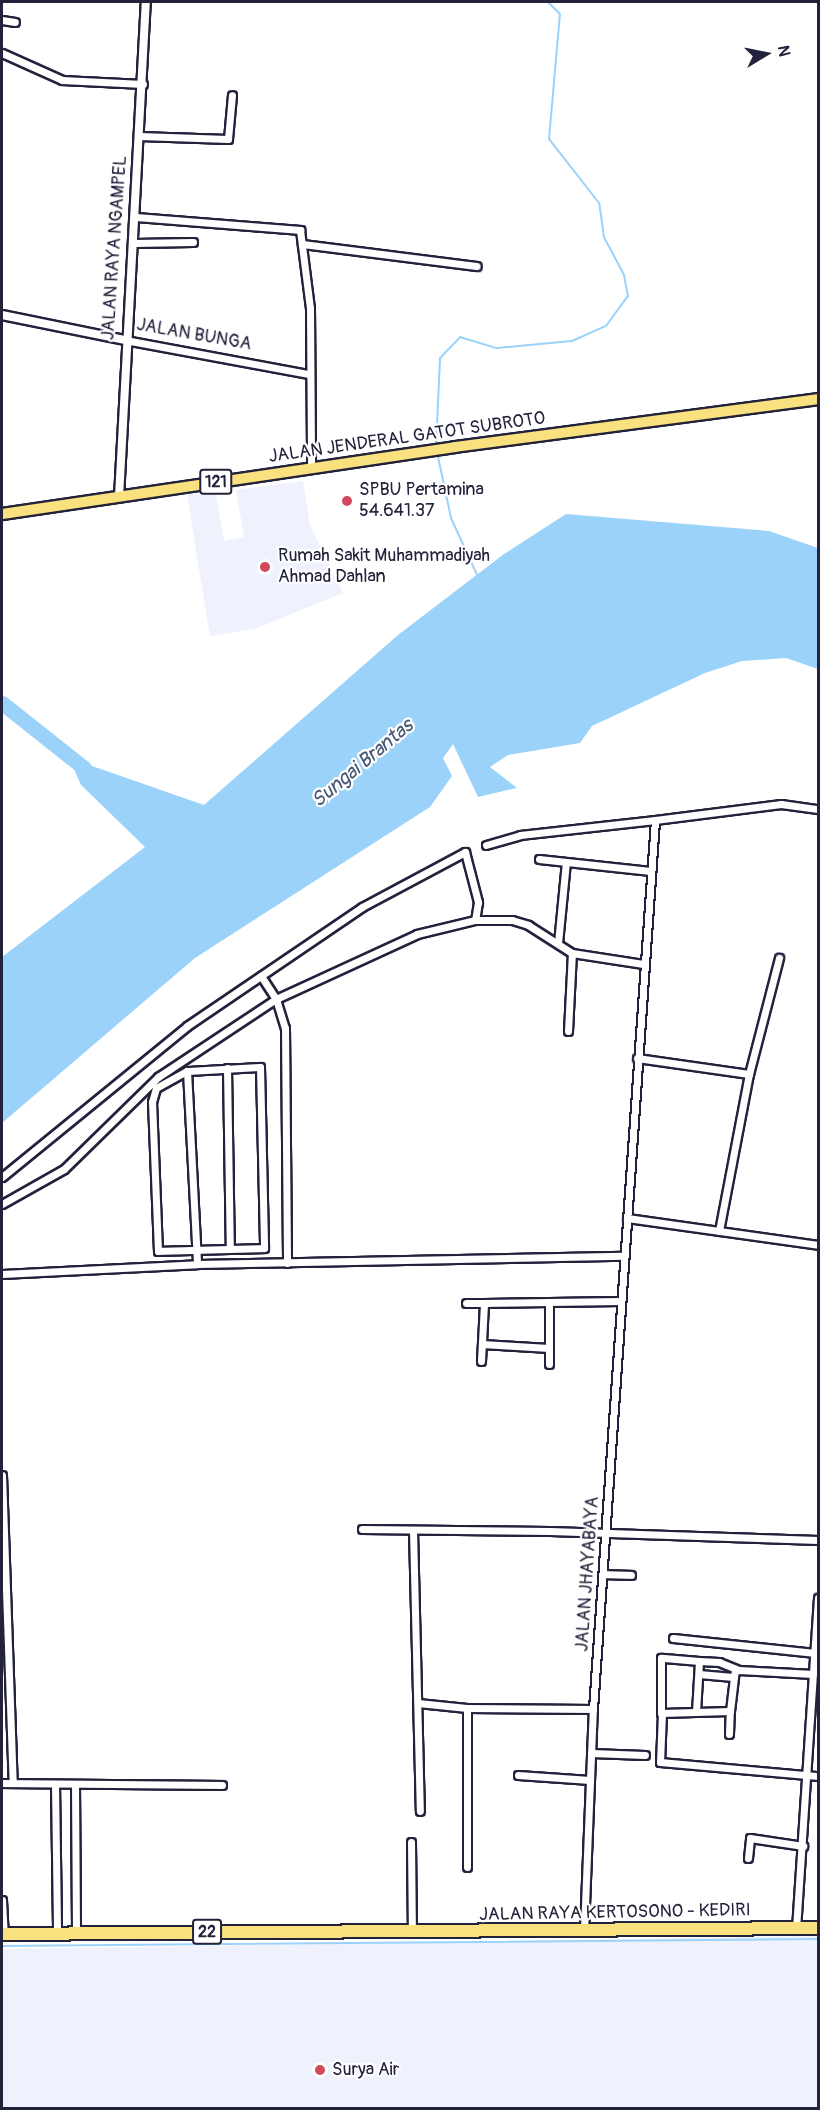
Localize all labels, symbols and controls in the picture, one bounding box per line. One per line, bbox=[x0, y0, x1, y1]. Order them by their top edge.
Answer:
north arrow bbox=[736, 24, 796, 84]
text: N bbox=[773, 44, 795, 58]
street label: JALAN RAYA NGAMPEL bbox=[98, 155, 132, 341]
street label: JALAN BUNGA bbox=[135, 314, 253, 356]
street label: JALAN JENDERAL GATOT SUBROTO bbox=[267, 408, 547, 468]
road number: 121 bbox=[198, 469, 234, 495]
place label: SPBU Pertamina 54.641.37 bbox=[359, 480, 484, 522]
marker: SPBU Pertamina 54.641.37 bbox=[340, 494, 354, 508]
place label: Rumah Sakit Muhammadiyah Ahmad Dahlan bbox=[278, 546, 490, 588]
marker: Rumah Sakit Muhammadiyah Ahmad Dahlan bbox=[256, 558, 274, 576]
water label: Sungai Brantas bbox=[306, 714, 418, 812]
street label: JALAN JHAYABAYA bbox=[572, 1496, 604, 1652]
street label: JALAN RAYA KERTOSONO - KEDIRI bbox=[479, 1900, 751, 1926]
road number: 22 bbox=[192, 1919, 222, 1945]
place label: Surya Air bbox=[332, 2059, 399, 2081]
marker: Surya Air bbox=[313, 2063, 327, 2077]

